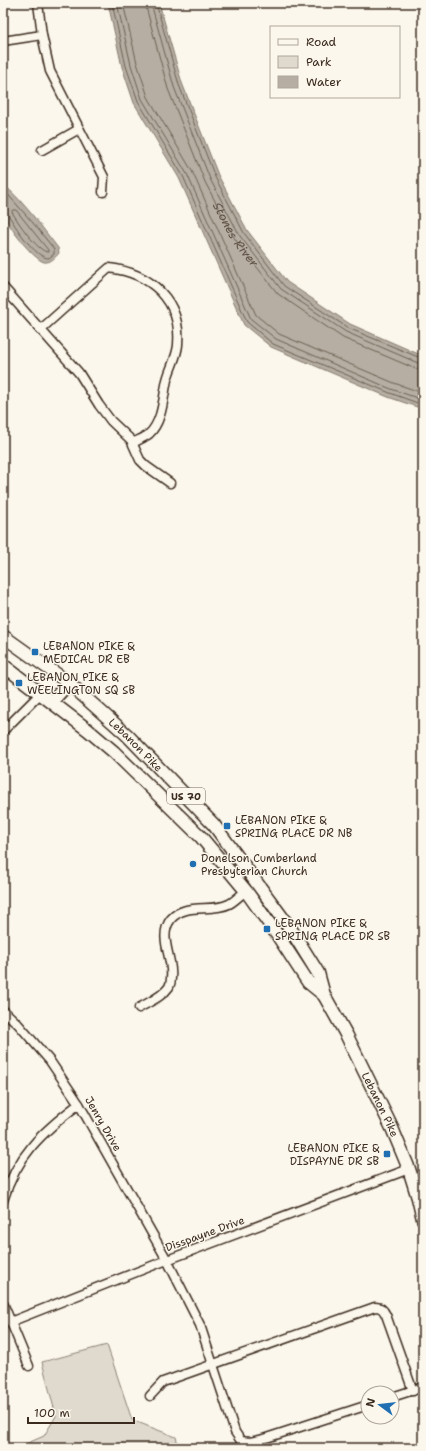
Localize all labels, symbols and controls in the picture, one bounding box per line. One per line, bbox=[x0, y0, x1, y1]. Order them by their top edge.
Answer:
legend bbox=[270, 26, 400, 98]
text: Road bbox=[306, 34, 337, 50]
text: Park bbox=[306, 54, 332, 70]
text: Water bbox=[306, 74, 342, 90]
water label: Stones River bbox=[209, 199, 262, 271]
place label: LEBANON PIKE & MEDICAL DR EB bbox=[43, 639, 135, 667]
marker: LEBANON PIKE & MEDICAL DR EB bbox=[30, 647, 40, 657]
place label: LEBANON PIKE & WEELINGTON SQ SB bbox=[27, 670, 135, 698]
marker: LEBANON PIKE & WEELINGTON SQ SB bbox=[14, 678, 24, 688]
street label: Lebanon Pike bbox=[105, 715, 166, 775]
road number: US 70 bbox=[167, 788, 205, 804]
place label: LEBANON PIKE & SPRING PLACE DR NB bbox=[235, 813, 353, 841]
marker: LEBANON PIKE & SPRING PLACE DR NB bbox=[222, 821, 232, 831]
place label: Donelson Cumberland Presbyterian Church bbox=[201, 851, 317, 879]
marker: Donelson Cumberland Presbyterian Church bbox=[188, 859, 198, 869]
place label: LEBANON PIKE & SPRING PLACE DR SB bbox=[275, 916, 391, 944]
marker: LEBANON PIKE & SPRING PLACE DR SB bbox=[262, 924, 272, 934]
street label: Lebanon Pike bbox=[358, 1069, 402, 1139]
street label: Jenry Drive bbox=[81, 1094, 125, 1154]
place label: LEBANON PIKE & DISPAYNE DR SB bbox=[288, 1141, 379, 1169]
marker: LEBANON PIKE & DISPAYNE DR SB bbox=[382, 1149, 392, 1159]
street label: Disspayne Drive bbox=[163, 1213, 247, 1255]
north arrow bbox=[360, 1385, 400, 1425]
text: N bbox=[362, 1396, 379, 1409]
scale bar bbox=[28, 1399, 134, 1425]
text: 100 m bbox=[34, 1405, 70, 1421]

